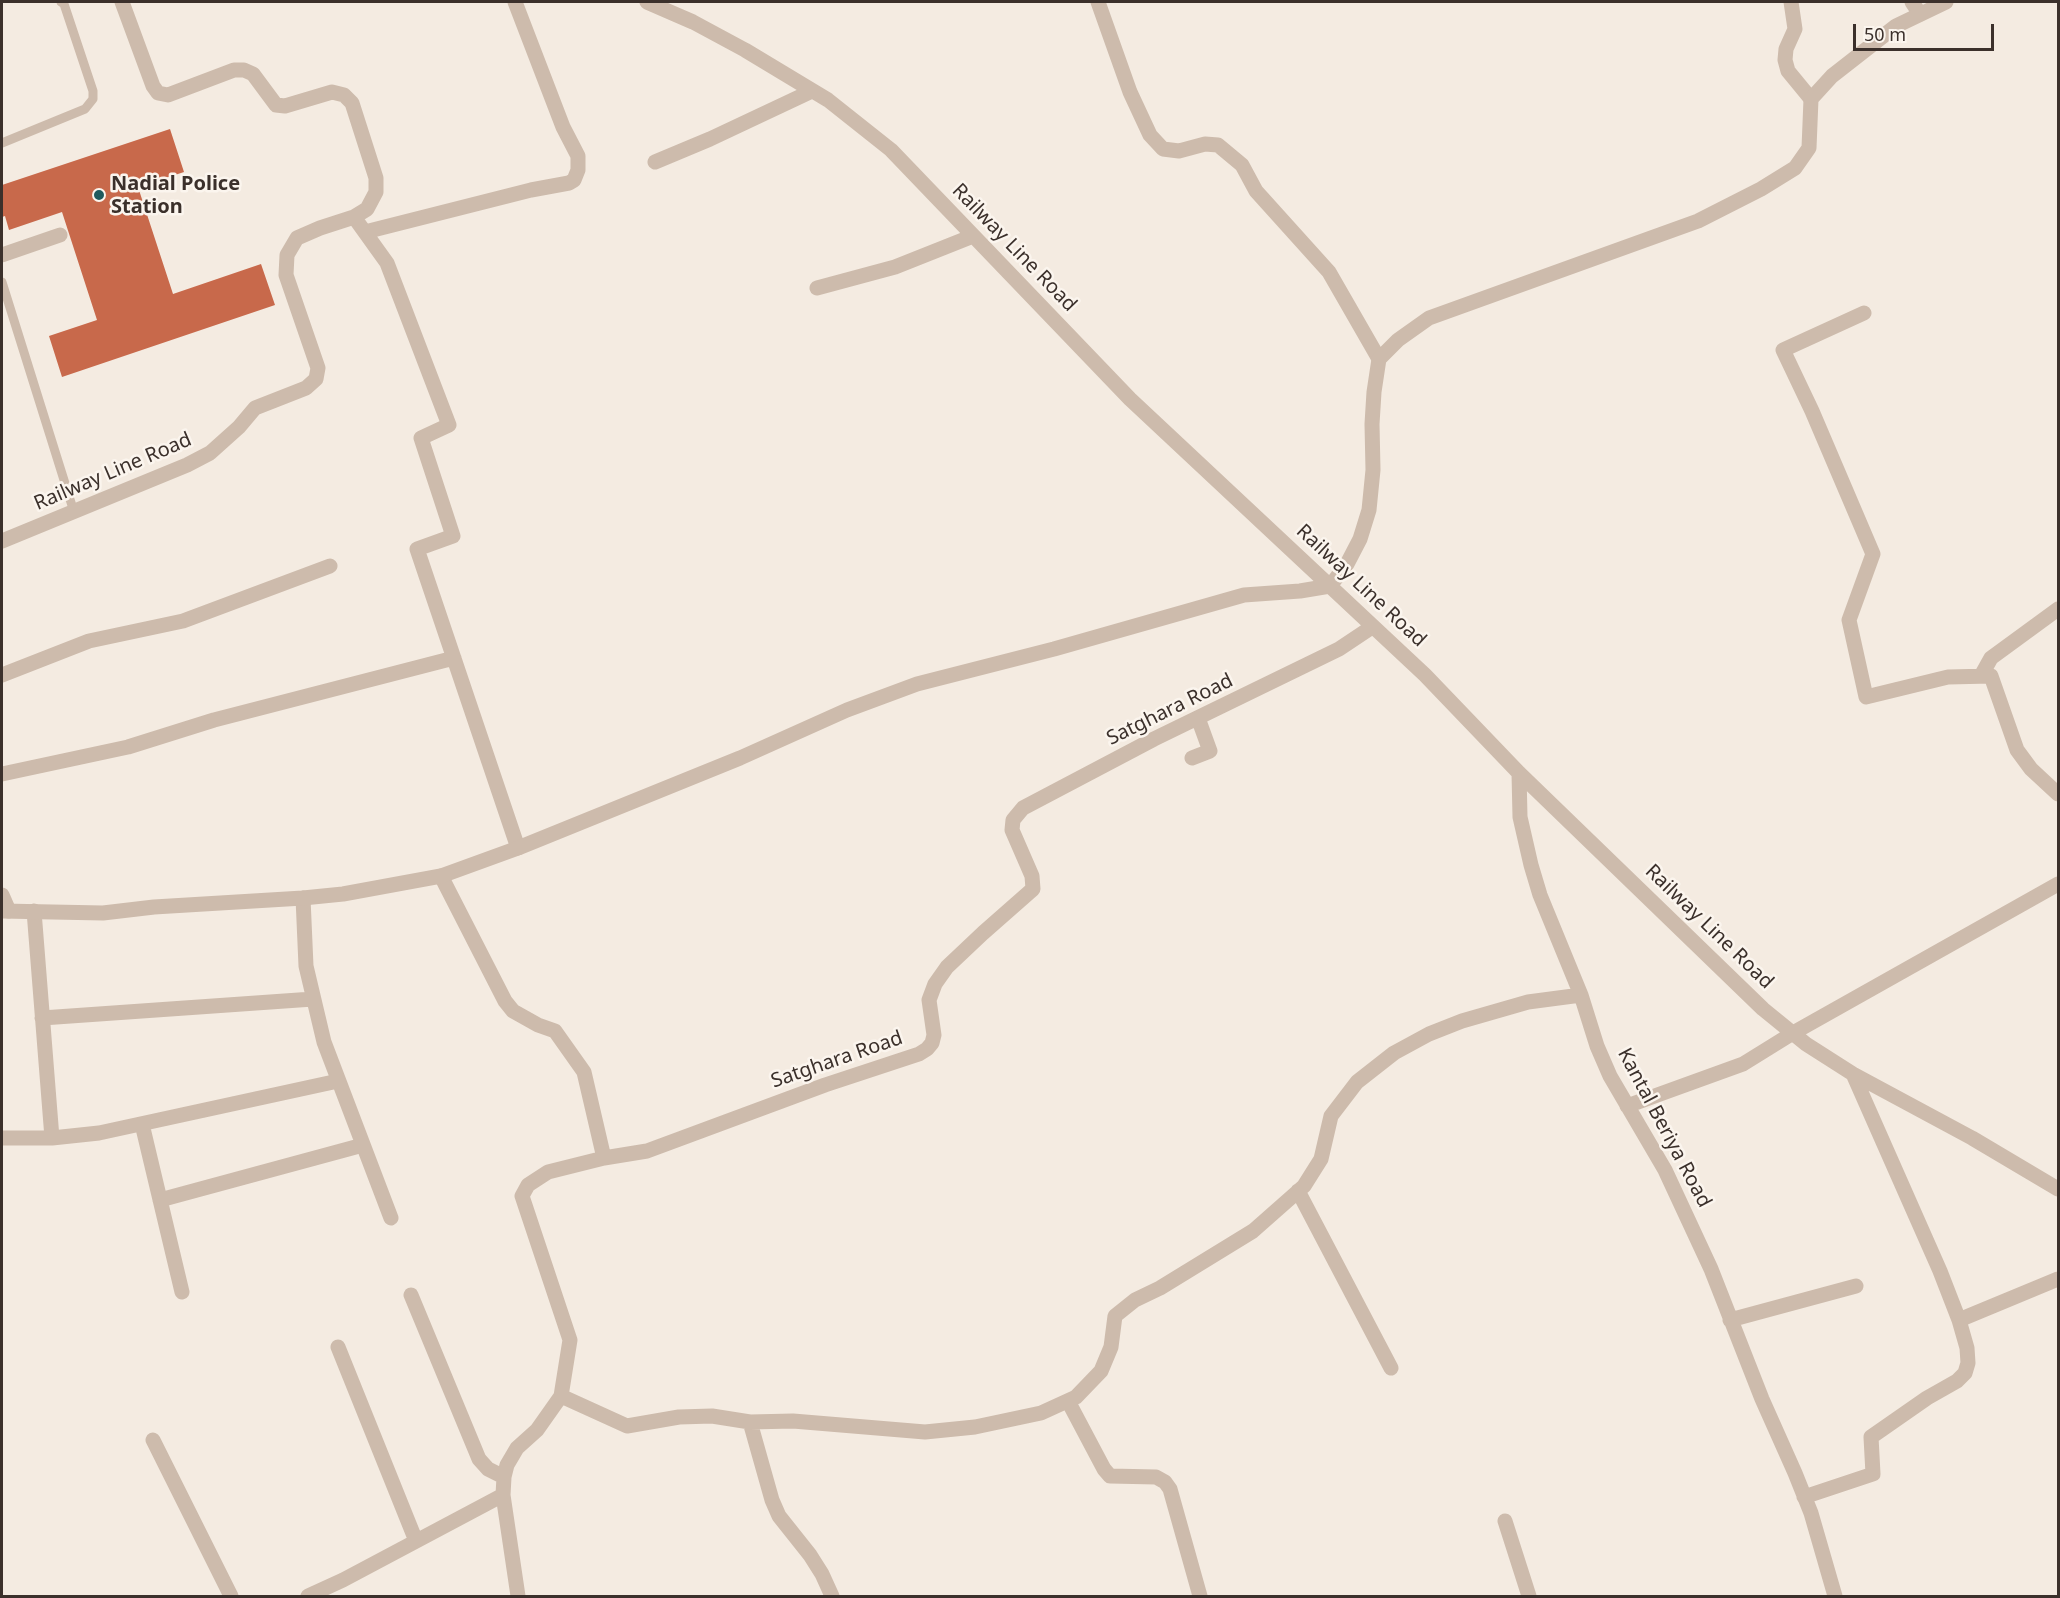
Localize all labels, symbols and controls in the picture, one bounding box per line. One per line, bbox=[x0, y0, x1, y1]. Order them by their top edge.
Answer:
scale bar bbox=[1856, 12, 1997, 50]
text: 50 m bbox=[1864, 22, 1906, 46]
place label: Nadial Police Station bbox=[111, 172, 240, 219]
street label: Railway Line Road bbox=[947, 179, 1081, 317]
marker: Nadial Police Station bbox=[92, 188, 106, 202]
street label: Railway Line Road bbox=[31, 428, 195, 516]
street label: Railway Line Road bbox=[1291, 520, 1431, 652]
street label: Satghara Road bbox=[1103, 669, 1237, 751]
street label: Railway Line Road bbox=[1640, 860, 1778, 994]
street label: Satghara Road bbox=[768, 1026, 906, 1094]
street label: Kantal Beriya Road bbox=[1612, 1044, 1716, 1212]

